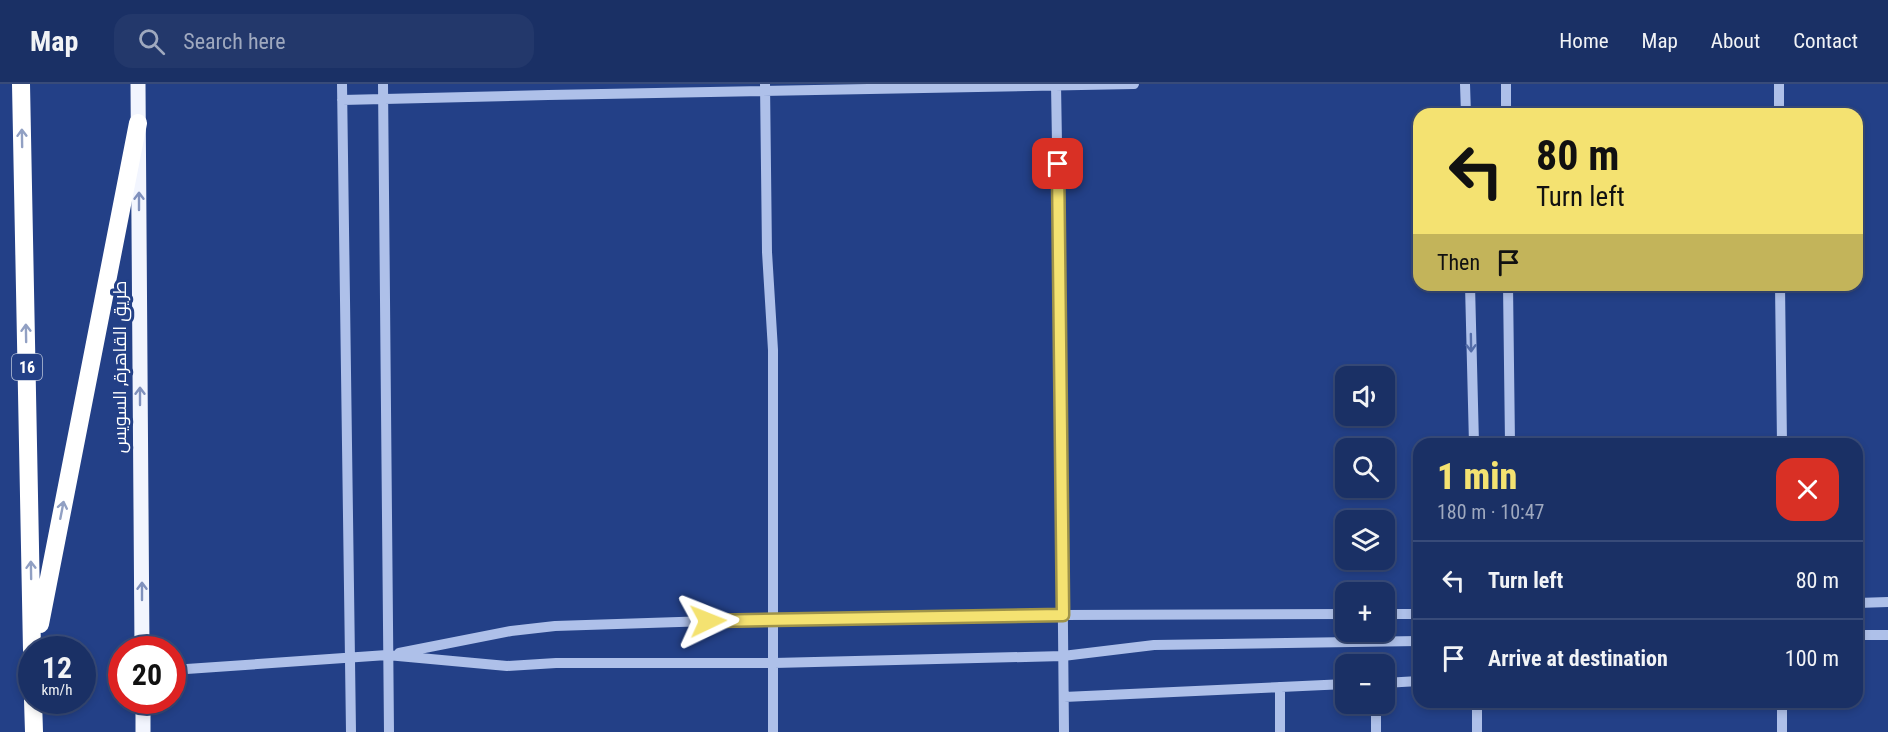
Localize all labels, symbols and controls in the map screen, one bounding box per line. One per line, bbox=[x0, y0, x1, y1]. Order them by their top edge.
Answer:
search box bbox=[114, 14, 534, 68]
text: Map bbox=[30, 25, 78, 58]
icon: search bbox=[135, 25, 168, 58]
text: Search here bbox=[183, 29, 286, 54]
text: Home bbox=[1559, 29, 1609, 53]
text: Map bbox=[1642, 29, 1678, 53]
text: About bbox=[1711, 29, 1760, 53]
text: Contact bbox=[1793, 29, 1858, 53]
one-way arrow bbox=[16, 129, 28, 149]
text: 80 m bbox=[1536, 131, 1619, 180]
icon: left bbox=[1437, 132, 1515, 210]
pin bbox=[1032, 138, 1083, 189]
icon: arrive bbox=[1041, 147, 1074, 180]
text: Turn left bbox=[1536, 181, 1625, 213]
one-way arrow bbox=[133, 192, 144, 212]
icon: arrive bbox=[1492, 246, 1525, 279]
text: Then bbox=[1437, 250, 1480, 275]
street label: طريق القاهرة, السويس bbox=[109, 281, 132, 453]
one-way arrow bbox=[20, 324, 32, 344]
one-way arrow bbox=[1466, 333, 1477, 353]
road number: 16 bbox=[12, 354, 42, 380]
map controls bbox=[1335, 366, 1395, 714]
button: sound bbox=[1335, 366, 1395, 426]
one-way arrow bbox=[134, 387, 146, 407]
button: search bbox=[1335, 438, 1395, 498]
text: 1 min bbox=[1437, 456, 1517, 498]
button: close bbox=[1776, 458, 1839, 521]
one-way arrow bbox=[57, 500, 68, 520]
text: 180 m · 10:47 bbox=[1437, 500, 1544, 524]
button: layers bbox=[1335, 510, 1395, 570]
one-way arrow bbox=[25, 561, 37, 581]
icon: left bbox=[1437, 564, 1470, 597]
text: Turn left bbox=[1488, 568, 1563, 593]
text: 80 m bbox=[1796, 568, 1839, 593]
one-way arrow bbox=[136, 582, 147, 602]
button: + bbox=[1335, 582, 1395, 642]
position arrow bbox=[676, 589, 740, 653]
speed limit sign: 20 bbox=[108, 636, 186, 714]
icon: arrive bbox=[1437, 642, 1470, 675]
text: Arrive at destination bbox=[1488, 646, 1668, 671]
text: 100 m bbox=[1785, 646, 1839, 671]
text: 12 bbox=[42, 650, 72, 685]
button: − bbox=[1335, 654, 1395, 714]
text: km/h bbox=[42, 681, 72, 699]

